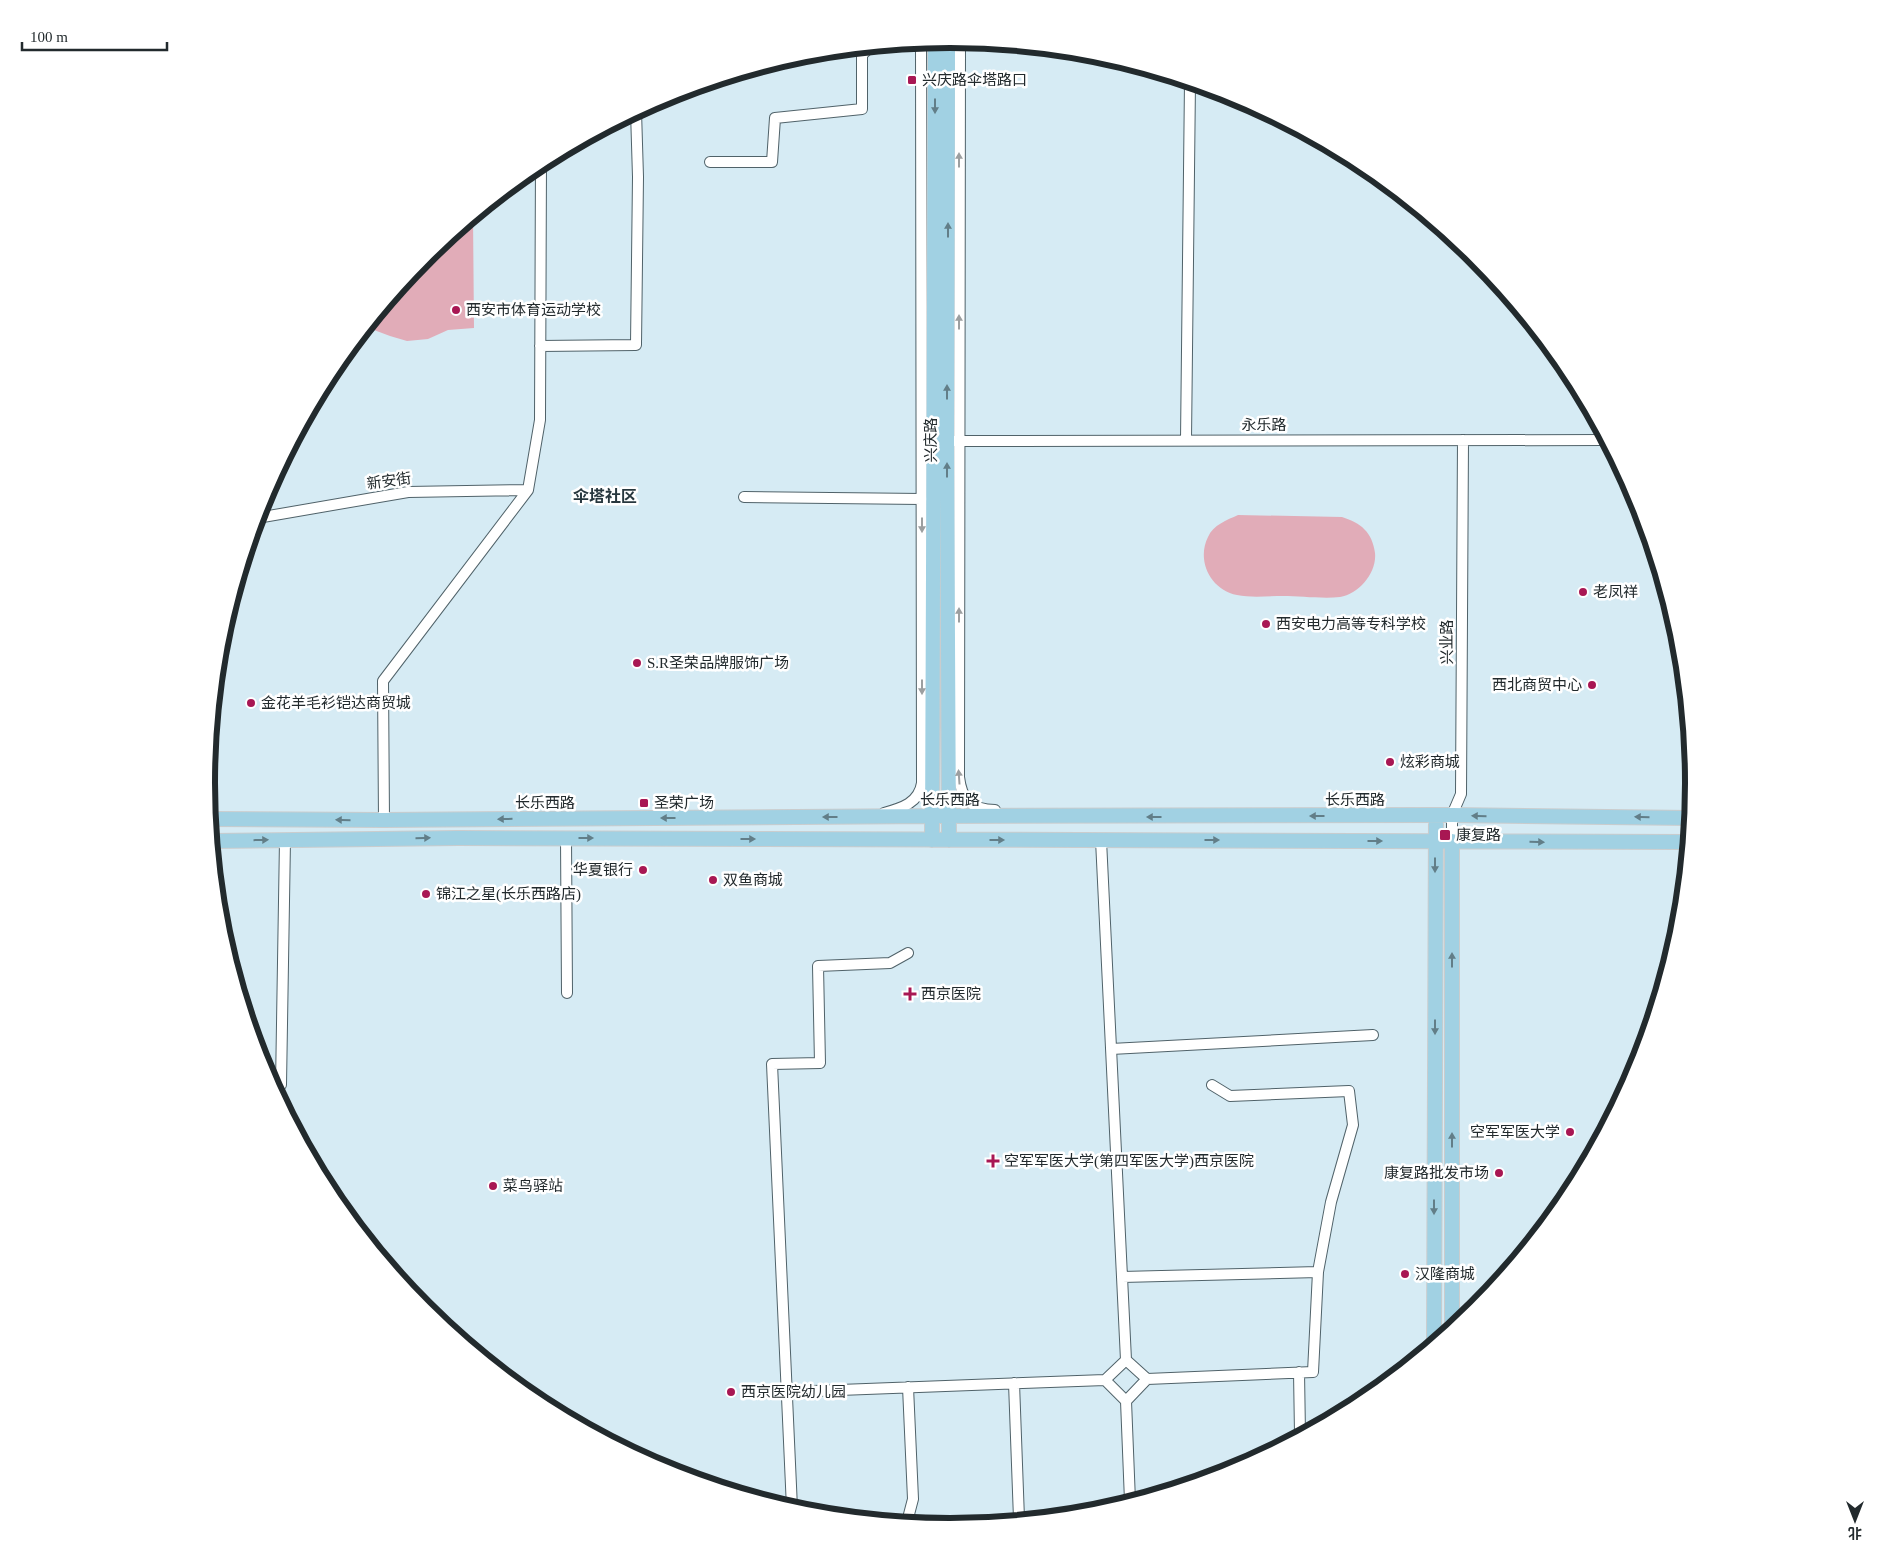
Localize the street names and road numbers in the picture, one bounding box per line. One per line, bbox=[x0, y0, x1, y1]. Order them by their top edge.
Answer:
street label: 兴庆路 bbox=[923, 417, 939, 463]
street label: 永乐路 bbox=[1241, 417, 1287, 433]
street label: 新安街 bbox=[366, 470, 412, 492]
street label: 兴业路 bbox=[1439, 619, 1455, 665]
street label: 长乐西路 bbox=[920, 792, 980, 808]
street label: 长乐西路 bbox=[1325, 792, 1385, 808]
street label: 长乐西路 bbox=[515, 795, 575, 811]

